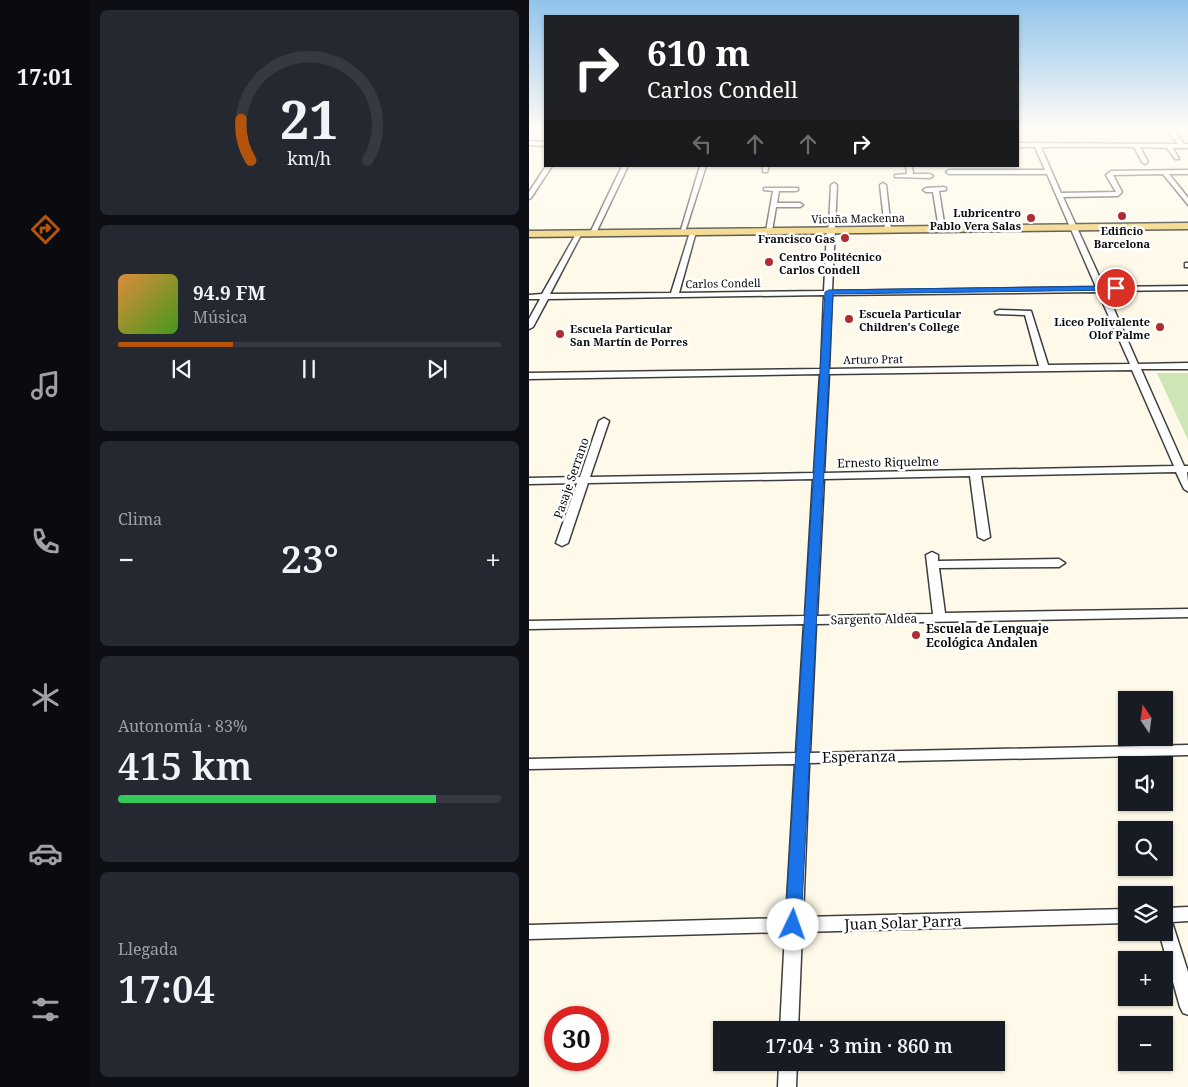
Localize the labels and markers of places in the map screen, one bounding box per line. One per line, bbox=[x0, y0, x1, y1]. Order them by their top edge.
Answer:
place label: Lubricentro Pablo Vera Salas bbox=[930, 205, 1021, 233]
marker: Edificio Barcelona bbox=[1116, 210, 1128, 222]
marker: Lubricentro Pablo Vera Salas bbox=[1025, 212, 1037, 224]
place label: Edificio Barcelona bbox=[1094, 223, 1151, 251]
place label: Francisco Gas bbox=[758, 231, 835, 246]
marker: Francisco Gas bbox=[839, 232, 851, 244]
place label: Centro Politécnico Carlos Condell bbox=[779, 249, 882, 277]
marker: Centro Politécnico Carlos Condell bbox=[763, 256, 775, 268]
pin bbox=[1095, 267, 1137, 309]
place label: Escuela Particular Children's College bbox=[859, 306, 962, 334]
marker: Escuela Particular Children's College bbox=[843, 313, 855, 325]
place label: Liceo Polivalente Olof Palme bbox=[1054, 314, 1150, 342]
place label: Escuela Particular San Martín de Porres bbox=[570, 321, 688, 349]
marker: Liceo Polivalente Olof Palme bbox=[1154, 321, 1166, 333]
marker: Escuela Particular San Martín de Porres bbox=[554, 328, 566, 340]
place label: Escuela de Lenguaje Ecológica Andalen bbox=[926, 620, 1049, 651]
marker: Escuela de Lenguaje Ecológica Andalen bbox=[910, 629, 922, 641]

